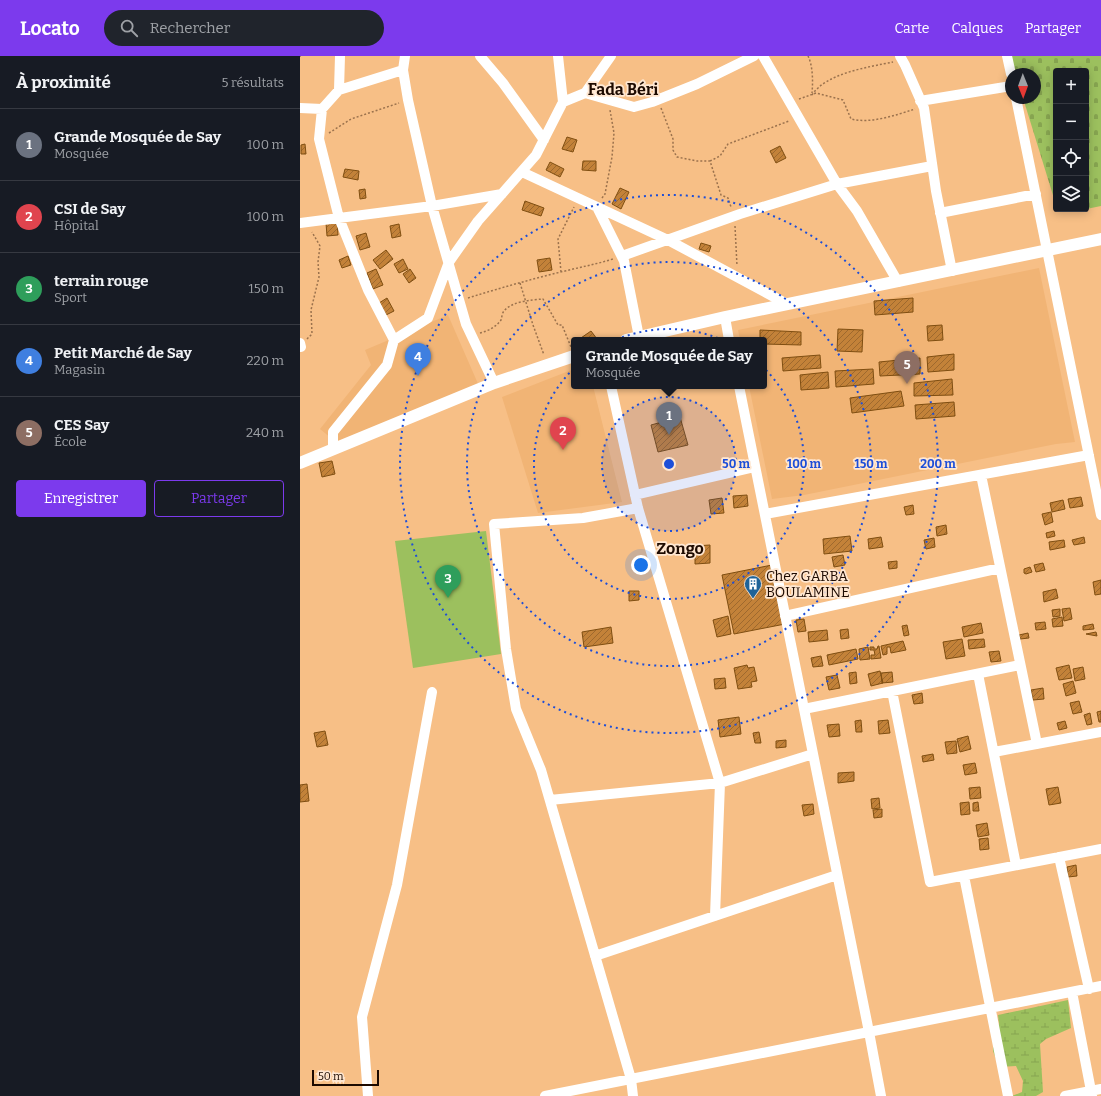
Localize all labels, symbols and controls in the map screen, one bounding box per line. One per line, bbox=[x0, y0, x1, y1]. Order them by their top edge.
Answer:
search box bbox=[104, 10, 384, 46]
text: Locato bbox=[20, 17, 80, 40]
icon: search bbox=[118, 17, 140, 39]
text: Rechercher bbox=[150, 19, 230, 37]
text: Carte bbox=[894, 20, 930, 37]
text: Calques bbox=[952, 20, 1003, 37]
text: Partager bbox=[1025, 20, 1081, 37]
north arrow bbox=[1005, 68, 1041, 104]
map controls bbox=[1053, 68, 1089, 212]
button: + bbox=[1053, 68, 1089, 104]
text: À proximité bbox=[16, 72, 111, 93]
text: 5 résultats bbox=[221, 75, 284, 90]
district label: Fada Béri bbox=[588, 80, 658, 99]
button: − bbox=[1053, 104, 1089, 140]
text: Grande Mosquée de Say bbox=[54, 128, 221, 146]
text: 1 bbox=[26, 137, 32, 152]
text: 100 m bbox=[247, 137, 284, 152]
button: locate bbox=[1053, 140, 1089, 176]
text: Mosquée bbox=[54, 146, 109, 161]
button: layers bbox=[1053, 176, 1089, 212]
text: CSI de Say bbox=[54, 200, 126, 218]
text: 2 bbox=[25, 209, 33, 224]
text: 100 m bbox=[247, 209, 284, 224]
text: Hôpital bbox=[54, 218, 99, 233]
text: terrain rouge bbox=[54, 272, 149, 290]
text: 3 bbox=[25, 281, 33, 296]
text: 150 m bbox=[248, 281, 284, 296]
text: Sport bbox=[54, 290, 87, 305]
popup bbox=[571, 337, 767, 389]
pin: 4 bbox=[405, 343, 431, 376]
text: Petit Marché de Say bbox=[54, 344, 192, 362]
text: Grande Mosquée de Say bbox=[585, 347, 753, 365]
pin: 5 bbox=[894, 351, 920, 384]
text: 4 bbox=[25, 353, 33, 368]
text: 220 m bbox=[247, 353, 284, 368]
text: Magasin bbox=[54, 362, 105, 377]
text: Mosquée bbox=[585, 365, 640, 380]
pin: 1 bbox=[656, 402, 682, 435]
text: CES Say bbox=[54, 416, 109, 434]
pin: 2 bbox=[550, 417, 576, 450]
text: 5 bbox=[25, 425, 33, 440]
text: 240 m bbox=[246, 425, 284, 440]
text: École bbox=[54, 434, 87, 449]
centre of rings bbox=[662, 457, 676, 471]
text: 50 m bbox=[722, 457, 750, 471]
text: 100 m bbox=[787, 457, 822, 471]
text: 150 m bbox=[855, 457, 888, 471]
text: 200 m bbox=[920, 457, 956, 471]
button: Enregistrer bbox=[16, 480, 146, 517]
button: Partager bbox=[154, 480, 284, 517]
district label: Zongo bbox=[656, 539, 704, 558]
your location bbox=[631, 555, 651, 575]
pin: 3 bbox=[435, 565, 461, 598]
place label: Chez GARBA BOULAMINE bbox=[766, 568, 850, 601]
building icon: Chez GARBA BOULAMINE bbox=[743, 574, 763, 599]
scale bar bbox=[312, 1068, 379, 1087]
text: 50 m bbox=[318, 1070, 344, 1083]

